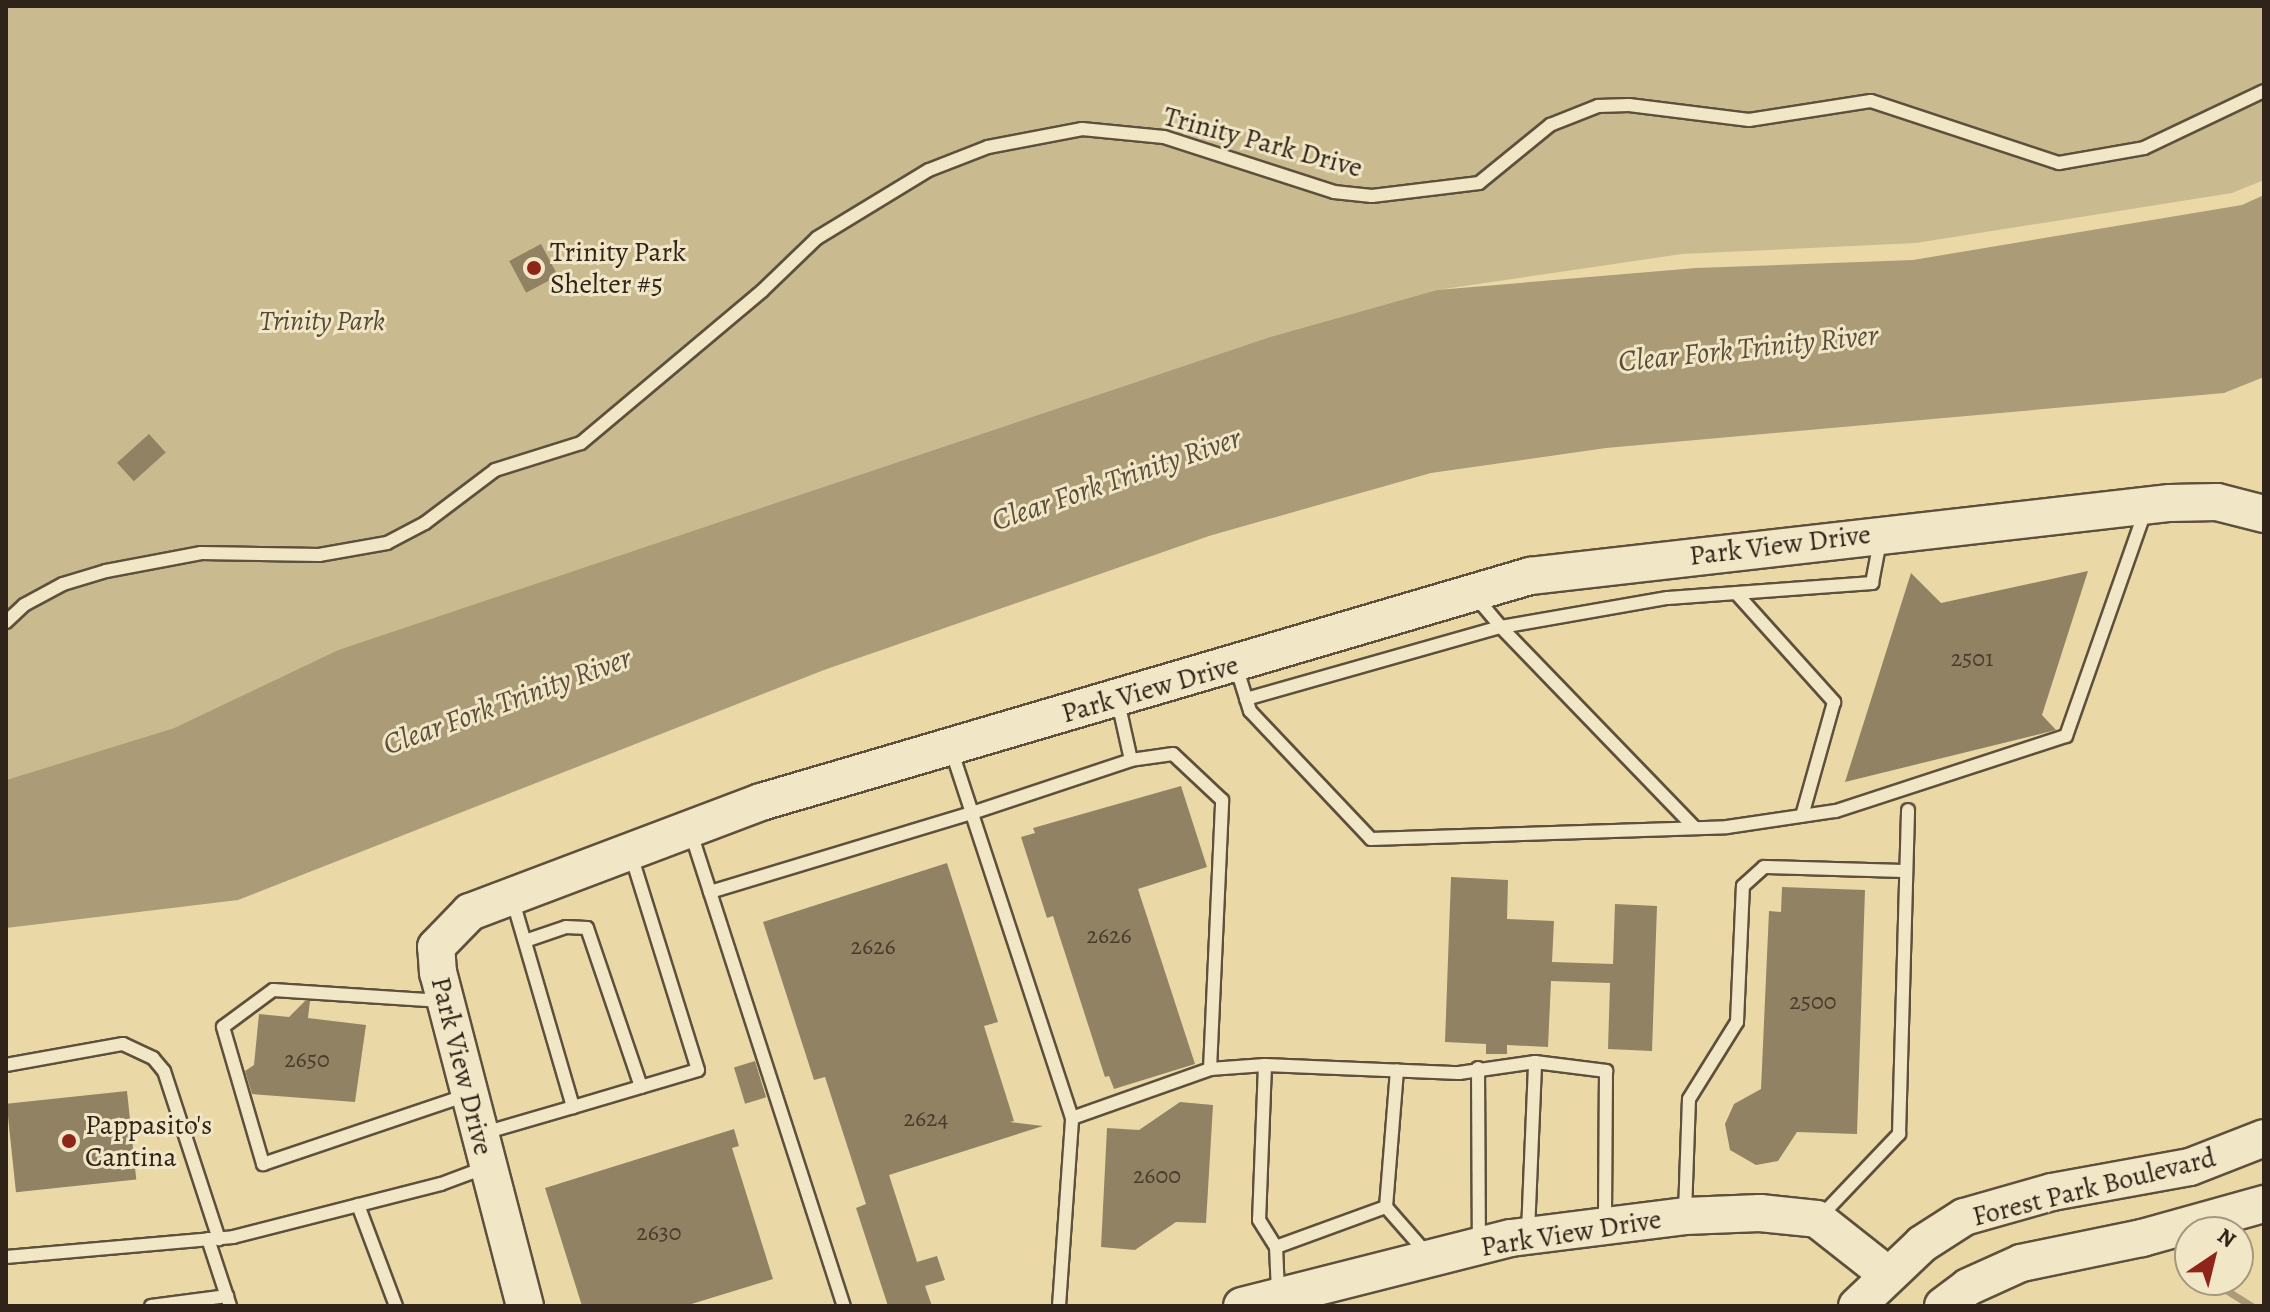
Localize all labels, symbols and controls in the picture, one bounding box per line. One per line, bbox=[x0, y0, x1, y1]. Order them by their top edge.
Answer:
street label: Trinity Park Drive bbox=[1160, 99, 1366, 185]
place label: Trinity Park Shelter #5 bbox=[550, 235, 686, 301]
marker: Trinity Park Shelter #5 bbox=[525, 259, 543, 277]
park label: Trinity Park bbox=[259, 304, 385, 338]
water label: Clear Fork Trinity River bbox=[1616, 316, 1880, 380]
water label: Clear Fork Trinity River bbox=[987, 419, 1245, 539]
street label: Park View Drive bbox=[1687, 517, 1873, 573]
water label: Clear Fork Trinity River bbox=[378, 639, 636, 763]
house number: 2501 bbox=[1951, 645, 1993, 673]
street label: Park View Drive bbox=[1058, 648, 1242, 730]
house number: 2626 bbox=[1087, 922, 1131, 950]
house number: 2626 bbox=[851, 933, 895, 961]
street label: Park View Drive bbox=[424, 973, 500, 1159]
house number: 2500 bbox=[1789, 988, 1837, 1016]
house number: 2650 bbox=[284, 1046, 330, 1074]
house number: 2624 bbox=[904, 1105, 948, 1133]
place label: Pappasito's Cantina bbox=[85, 1108, 212, 1174]
marker: Pappasito's Cantina bbox=[60, 1132, 78, 1150]
street label: Forest Park Boulevard bbox=[1969, 1141, 2219, 1233]
house number: 2600 bbox=[1133, 1162, 1181, 1190]
street label: Park View Drive bbox=[1478, 1202, 1664, 1264]
north arrow bbox=[2174, 1216, 2254, 1296]
house number: 2630 bbox=[636, 1219, 682, 1247]
text: N bbox=[2211, 1221, 2242, 1255]

